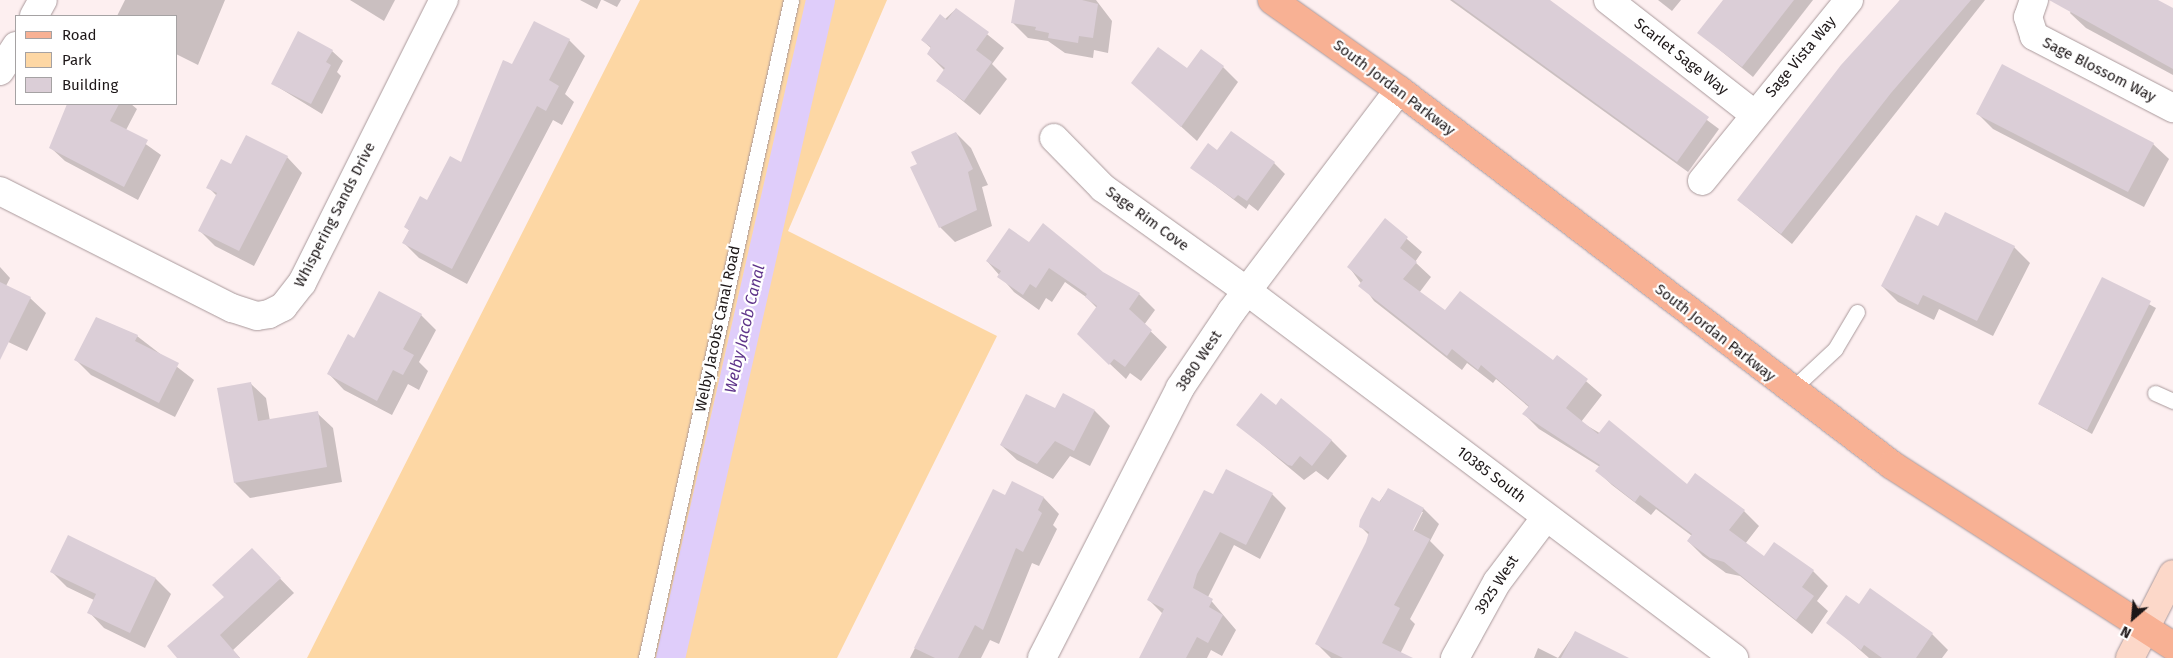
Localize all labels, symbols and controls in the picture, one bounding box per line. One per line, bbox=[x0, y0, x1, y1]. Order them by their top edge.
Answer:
street label: Sage Vista Way bbox=[1762, 13, 1840, 101]
legend bbox=[15, 15, 178, 105]
street label: Scarlet Sage Way bbox=[1630, 15, 1732, 99]
text: Road bbox=[62, 26, 97, 44]
street label: Sage Blossom Way bbox=[2039, 34, 2159, 106]
street label: South Jordan Parkway bbox=[1330, 36, 1458, 140]
text: Park bbox=[62, 51, 92, 69]
text: Building bbox=[62, 76, 118, 94]
street label: Whispering Sands Drive bbox=[291, 139, 379, 291]
street label: Sage Rim Cove bbox=[1102, 183, 1192, 255]
street label: Welby Jacobs Canal Road bbox=[692, 244, 744, 414]
water label: Welby Jacob Canal bbox=[721, 263, 769, 395]
street label: South Jordan Parkway bbox=[1651, 280, 1779, 386]
street label: 3880 West bbox=[1172, 327, 1226, 395]
street label: 10385 South bbox=[1453, 443, 1529, 507]
street label: 3925 West bbox=[1471, 552, 1523, 618]
north arrow bbox=[2108, 593, 2158, 643]
text: N bbox=[2118, 622, 2134, 641]

